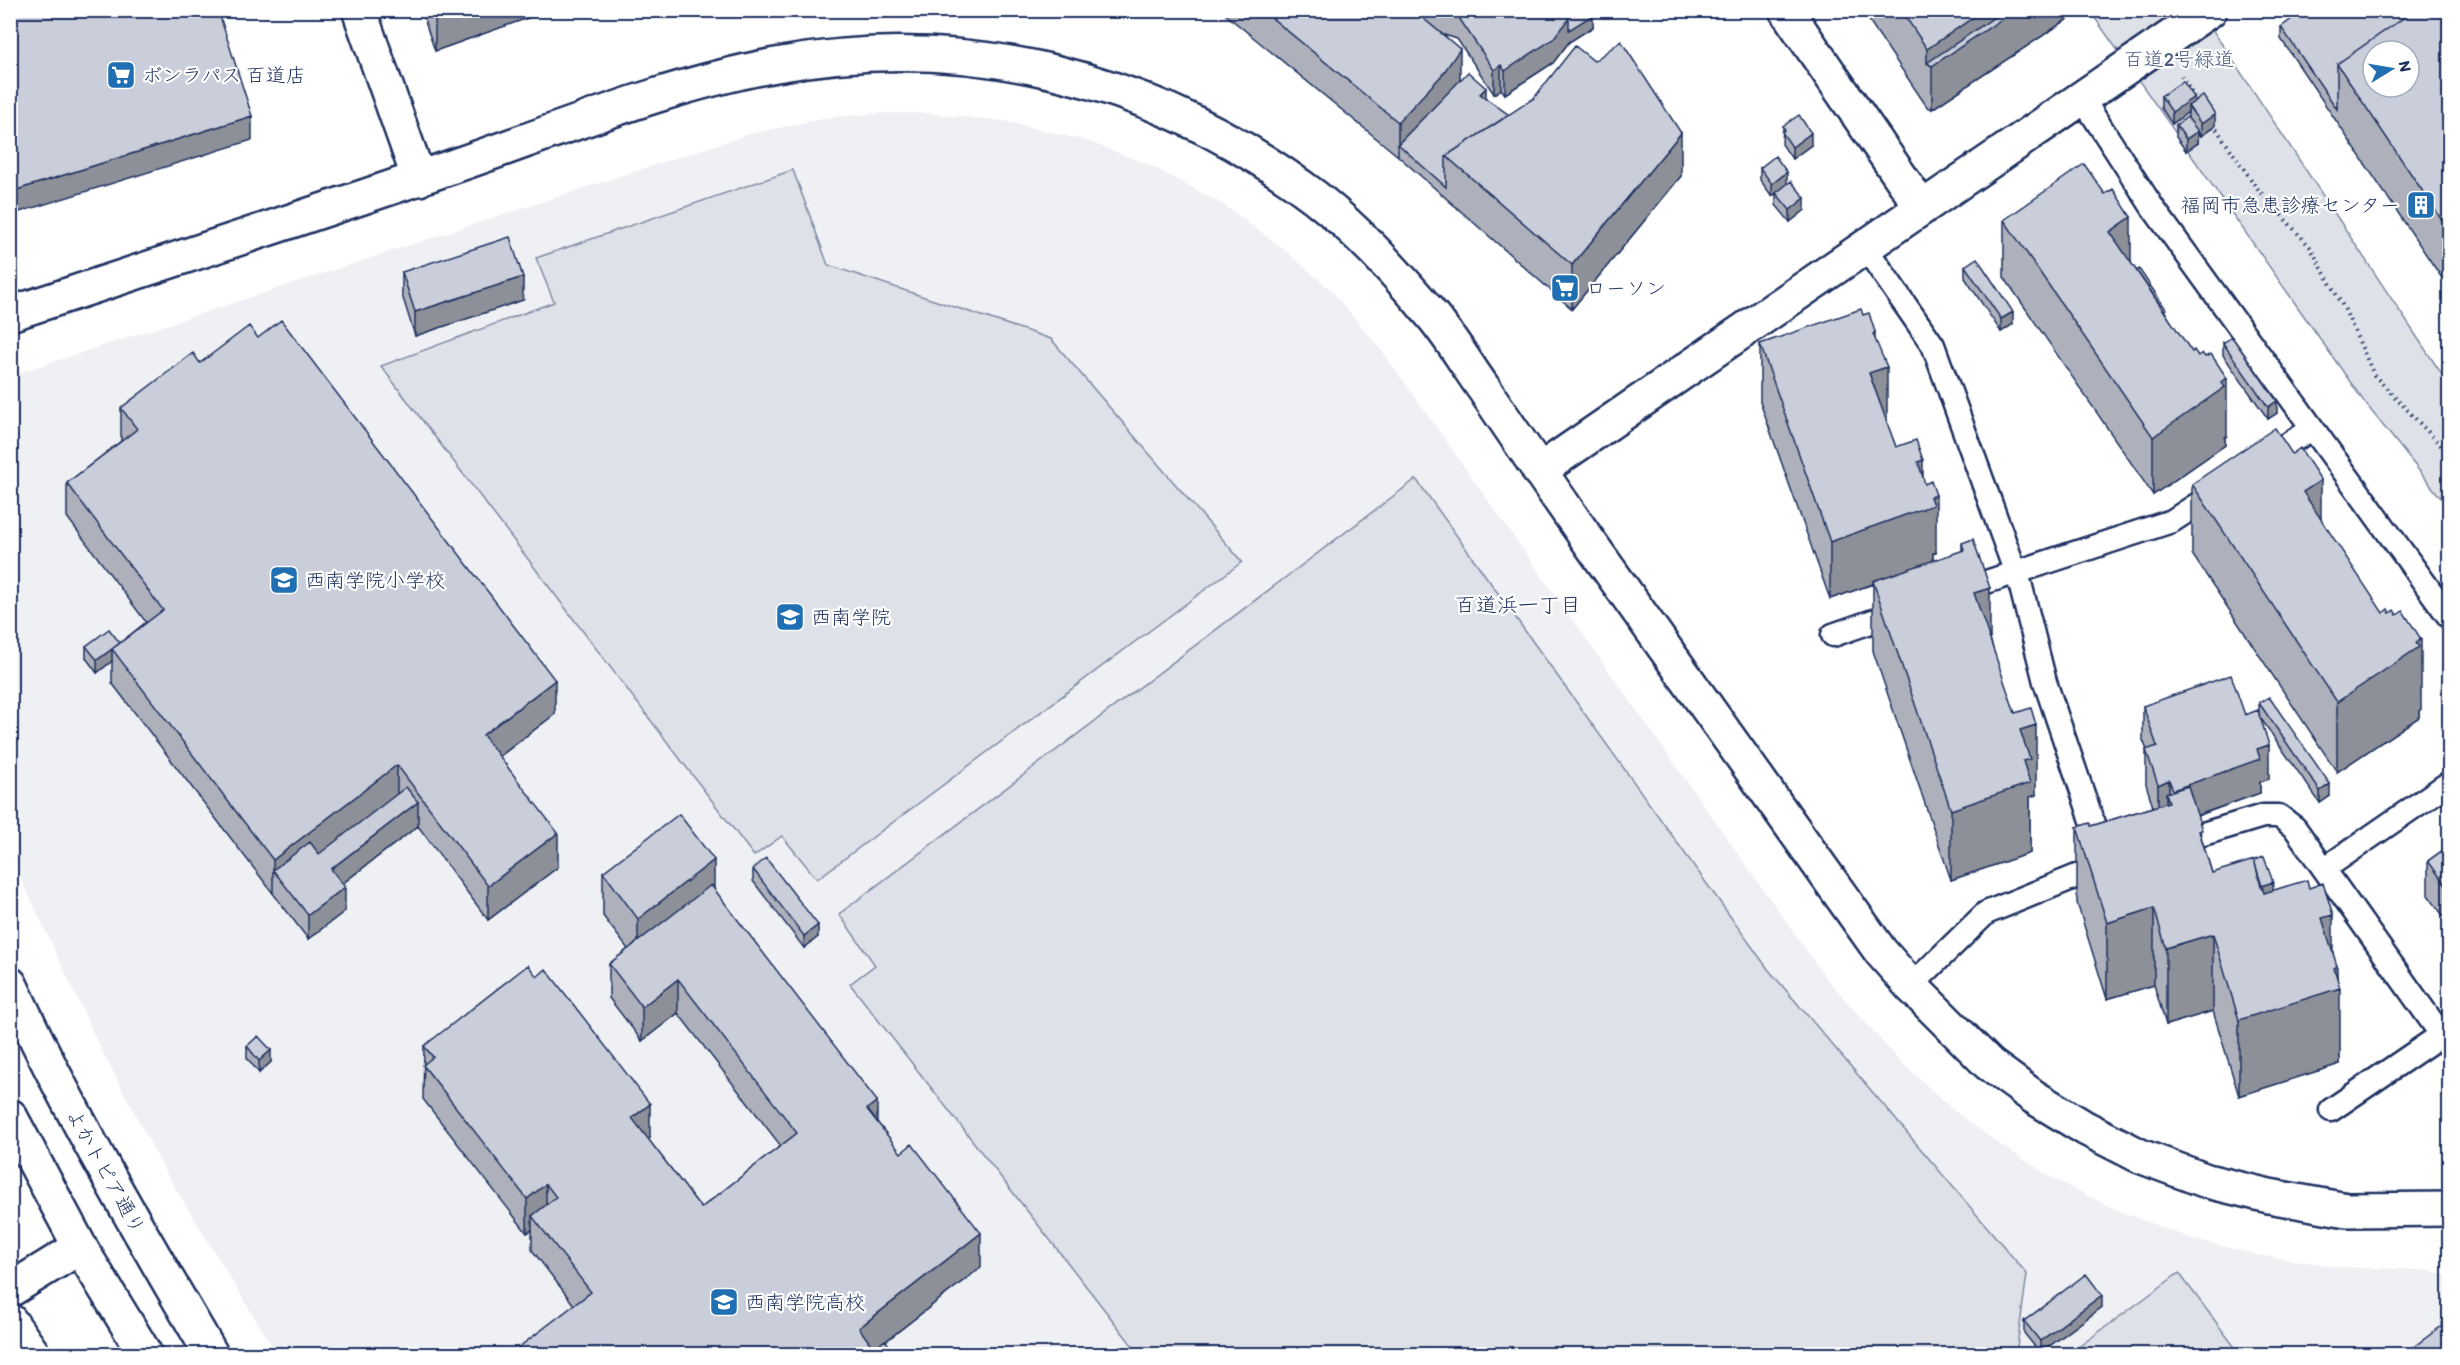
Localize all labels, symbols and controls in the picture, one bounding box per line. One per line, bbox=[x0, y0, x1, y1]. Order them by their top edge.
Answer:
north arrow bbox=[2361, 39, 2421, 99]
park label: 百道2号緑道 bbox=[2124, 47, 2234, 71]
supermarket icon: ボンラパス 百道店 bbox=[105, 59, 137, 91]
text: N bbox=[2395, 59, 2416, 73]
place label: ボンラパス 百道店 bbox=[142, 63, 306, 87]
building icon: 福岡市急患診療センター bbox=[2405, 189, 2437, 221]
place label: 福岡市急患診療センター bbox=[2181, 193, 2400, 217]
supermarket icon: ローソン bbox=[1549, 272, 1581, 304]
place label: ローソン bbox=[1586, 276, 1666, 300]
school or university icon: 西南学院小学校 bbox=[268, 564, 300, 596]
place label: 西南学院小学校 bbox=[305, 568, 445, 592]
district label: 百道浜一丁目 bbox=[1455, 592, 1581, 617]
school or university icon: 西南学院 bbox=[774, 601, 806, 633]
place label: 西南学院 bbox=[811, 605, 891, 629]
street label: よかトピア通り bbox=[62, 1104, 150, 1238]
school or university icon: 西南学院高校 bbox=[708, 1286, 740, 1318]
place label: 西南学院高校 bbox=[745, 1290, 865, 1314]

